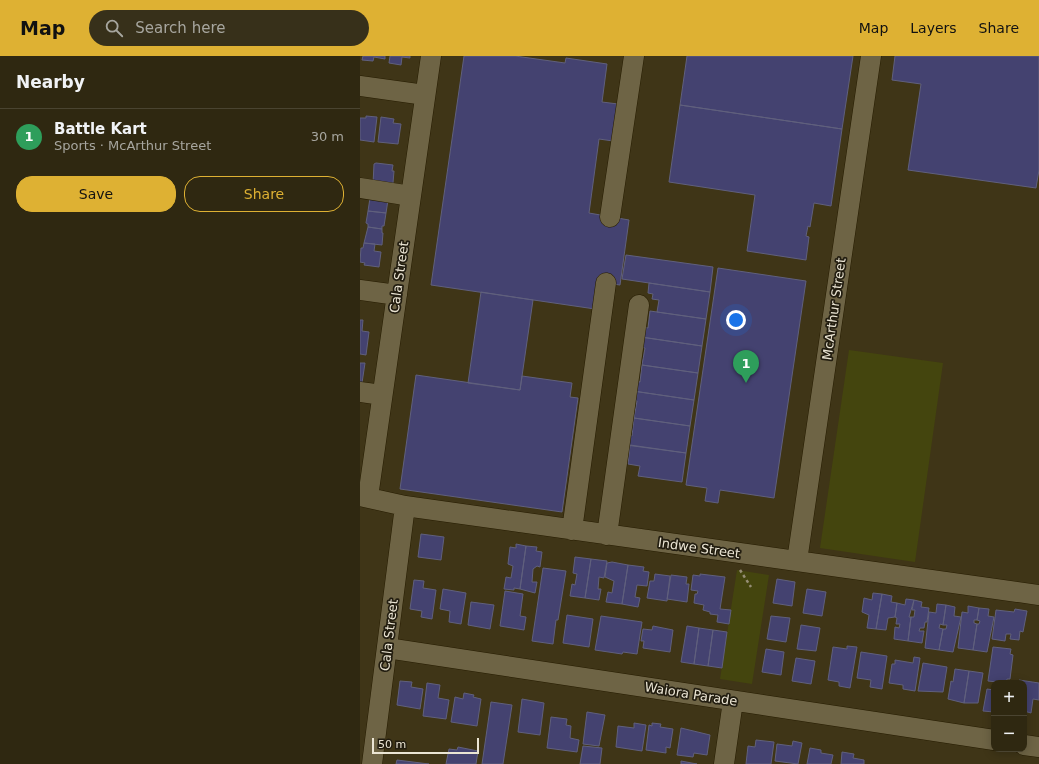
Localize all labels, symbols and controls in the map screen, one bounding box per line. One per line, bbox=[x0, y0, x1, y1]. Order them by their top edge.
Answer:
search box bbox=[89, 10, 369, 46]
text: Map bbox=[20, 17, 65, 39]
icon: search bbox=[103, 17, 125, 39]
text: Search here bbox=[135, 19, 225, 37]
text: Map bbox=[859, 20, 888, 36]
text: Layers bbox=[910, 20, 957, 36]
text: Share bbox=[979, 20, 1019, 36]
text: Nearby bbox=[16, 72, 85, 92]
text: Battle Kart bbox=[54, 120, 147, 138]
text: 1 bbox=[24, 129, 34, 144]
text: 30 m bbox=[311, 129, 344, 144]
text: Sports · McArthur Street bbox=[54, 138, 211, 153]
button: Save bbox=[16, 176, 176, 212]
button: Share bbox=[184, 176, 344, 212]
street label: Cala Street bbox=[387, 240, 411, 314]
street label: McArthur Street bbox=[819, 257, 849, 361]
your location bbox=[726, 310, 746, 330]
pin: 1 bbox=[733, 350, 759, 383]
street label: Indwe Street bbox=[657, 535, 741, 561]
street label: Cala Street bbox=[377, 598, 401, 672]
street label: Waiora Parade bbox=[644, 679, 738, 709]
map controls bbox=[991, 680, 1027, 752]
button: + bbox=[991, 680, 1027, 716]
button: − bbox=[991, 716, 1027, 752]
scale bar bbox=[372, 736, 479, 755]
text: 50 m bbox=[378, 738, 406, 751]

